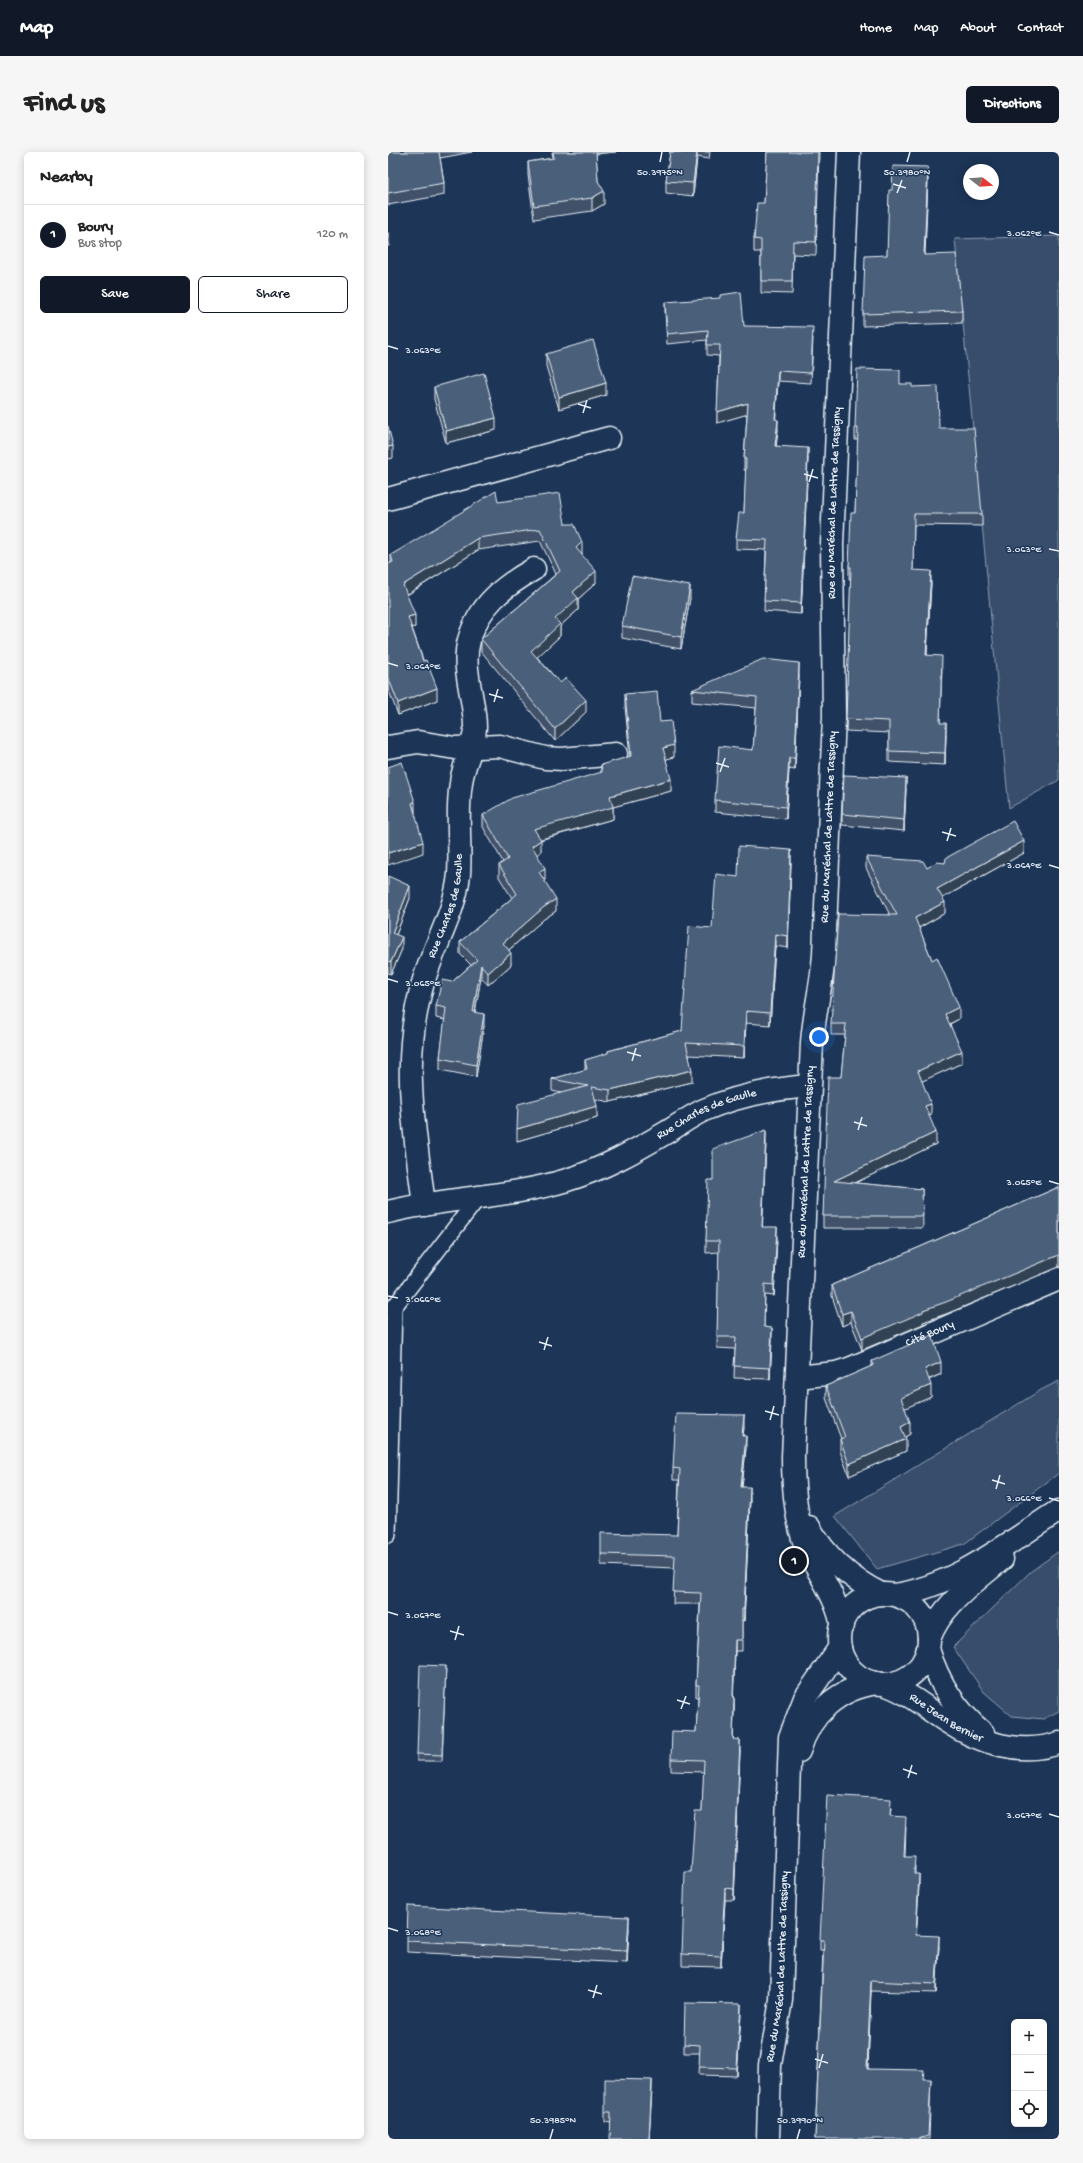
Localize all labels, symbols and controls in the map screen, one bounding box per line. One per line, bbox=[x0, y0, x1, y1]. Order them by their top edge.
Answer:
text: Map bbox=[20, 17, 53, 40]
text: Home bbox=[860, 20, 892, 37]
text: Map bbox=[914, 20, 938, 37]
text: About bbox=[960, 20, 996, 37]
text: Contact bbox=[1018, 20, 1063, 37]
button: Directions bbox=[966, 86, 1059, 123]
text: Find us bbox=[24, 88, 104, 121]
north arrow bbox=[963, 164, 999, 200]
text: 50.3975°N bbox=[637, 167, 683, 179]
text: 50.3980°N bbox=[884, 167, 931, 179]
text: Nearby bbox=[40, 168, 93, 188]
text: Boury bbox=[78, 218, 113, 236]
text: 1 bbox=[50, 227, 56, 242]
text: 120 m bbox=[317, 227, 348, 242]
text: 3.062°E bbox=[1006, 228, 1042, 240]
text: Bus stop bbox=[78, 236, 122, 251]
button: Save bbox=[40, 276, 190, 313]
button: Share bbox=[198, 276, 348, 313]
text: 3.063°E bbox=[405, 345, 441, 357]
street label: Rue du Maréchal de Lattre de Tassigny bbox=[825, 407, 845, 599]
text: 3.063°E bbox=[1006, 544, 1042, 556]
text: 3.064°E bbox=[405, 661, 441, 673]
street label: Rue du Maréchal de Lattre de Tassigny bbox=[818, 731, 840, 923]
street label: Rue Charles de Gaulle bbox=[425, 853, 467, 960]
text: 3.064°E bbox=[1006, 860, 1042, 872]
text: 3.065°E bbox=[404, 978, 441, 990]
your location bbox=[809, 1027, 829, 1047]
street label: Rue du Maréchal de Lattre de Tassigny bbox=[795, 1065, 818, 1258]
street label: Rue Charles de Gaulle bbox=[654, 1086, 759, 1143]
text: 3.065°E bbox=[1005, 1177, 1042, 1189]
text: 3.066°E bbox=[405, 1294, 441, 1306]
street label: Cité Boury bbox=[904, 1318, 956, 1351]
text: 3.066°E bbox=[1006, 1493, 1042, 1505]
pin: 1 bbox=[781, 1546, 807, 1576]
text: 3.067°E bbox=[404, 1610, 441, 1622]
street label: Rue Jean Bernier bbox=[906, 1691, 986, 1747]
text: 3.067°E bbox=[1005, 1810, 1042, 1822]
street label: Rue du Maréchal de Lattre de Tassigny bbox=[764, 1871, 792, 2063]
text: 3.068°E bbox=[404, 1927, 441, 1939]
map controls bbox=[1011, 2019, 1047, 2127]
button: + bbox=[1011, 2019, 1047, 2055]
button: − bbox=[1011, 2055, 1047, 2091]
button: locate bbox=[1011, 2091, 1047, 2127]
text: 50.3985°N bbox=[530, 2115, 576, 2127]
text: 50.3990°N bbox=[777, 2115, 823, 2127]

